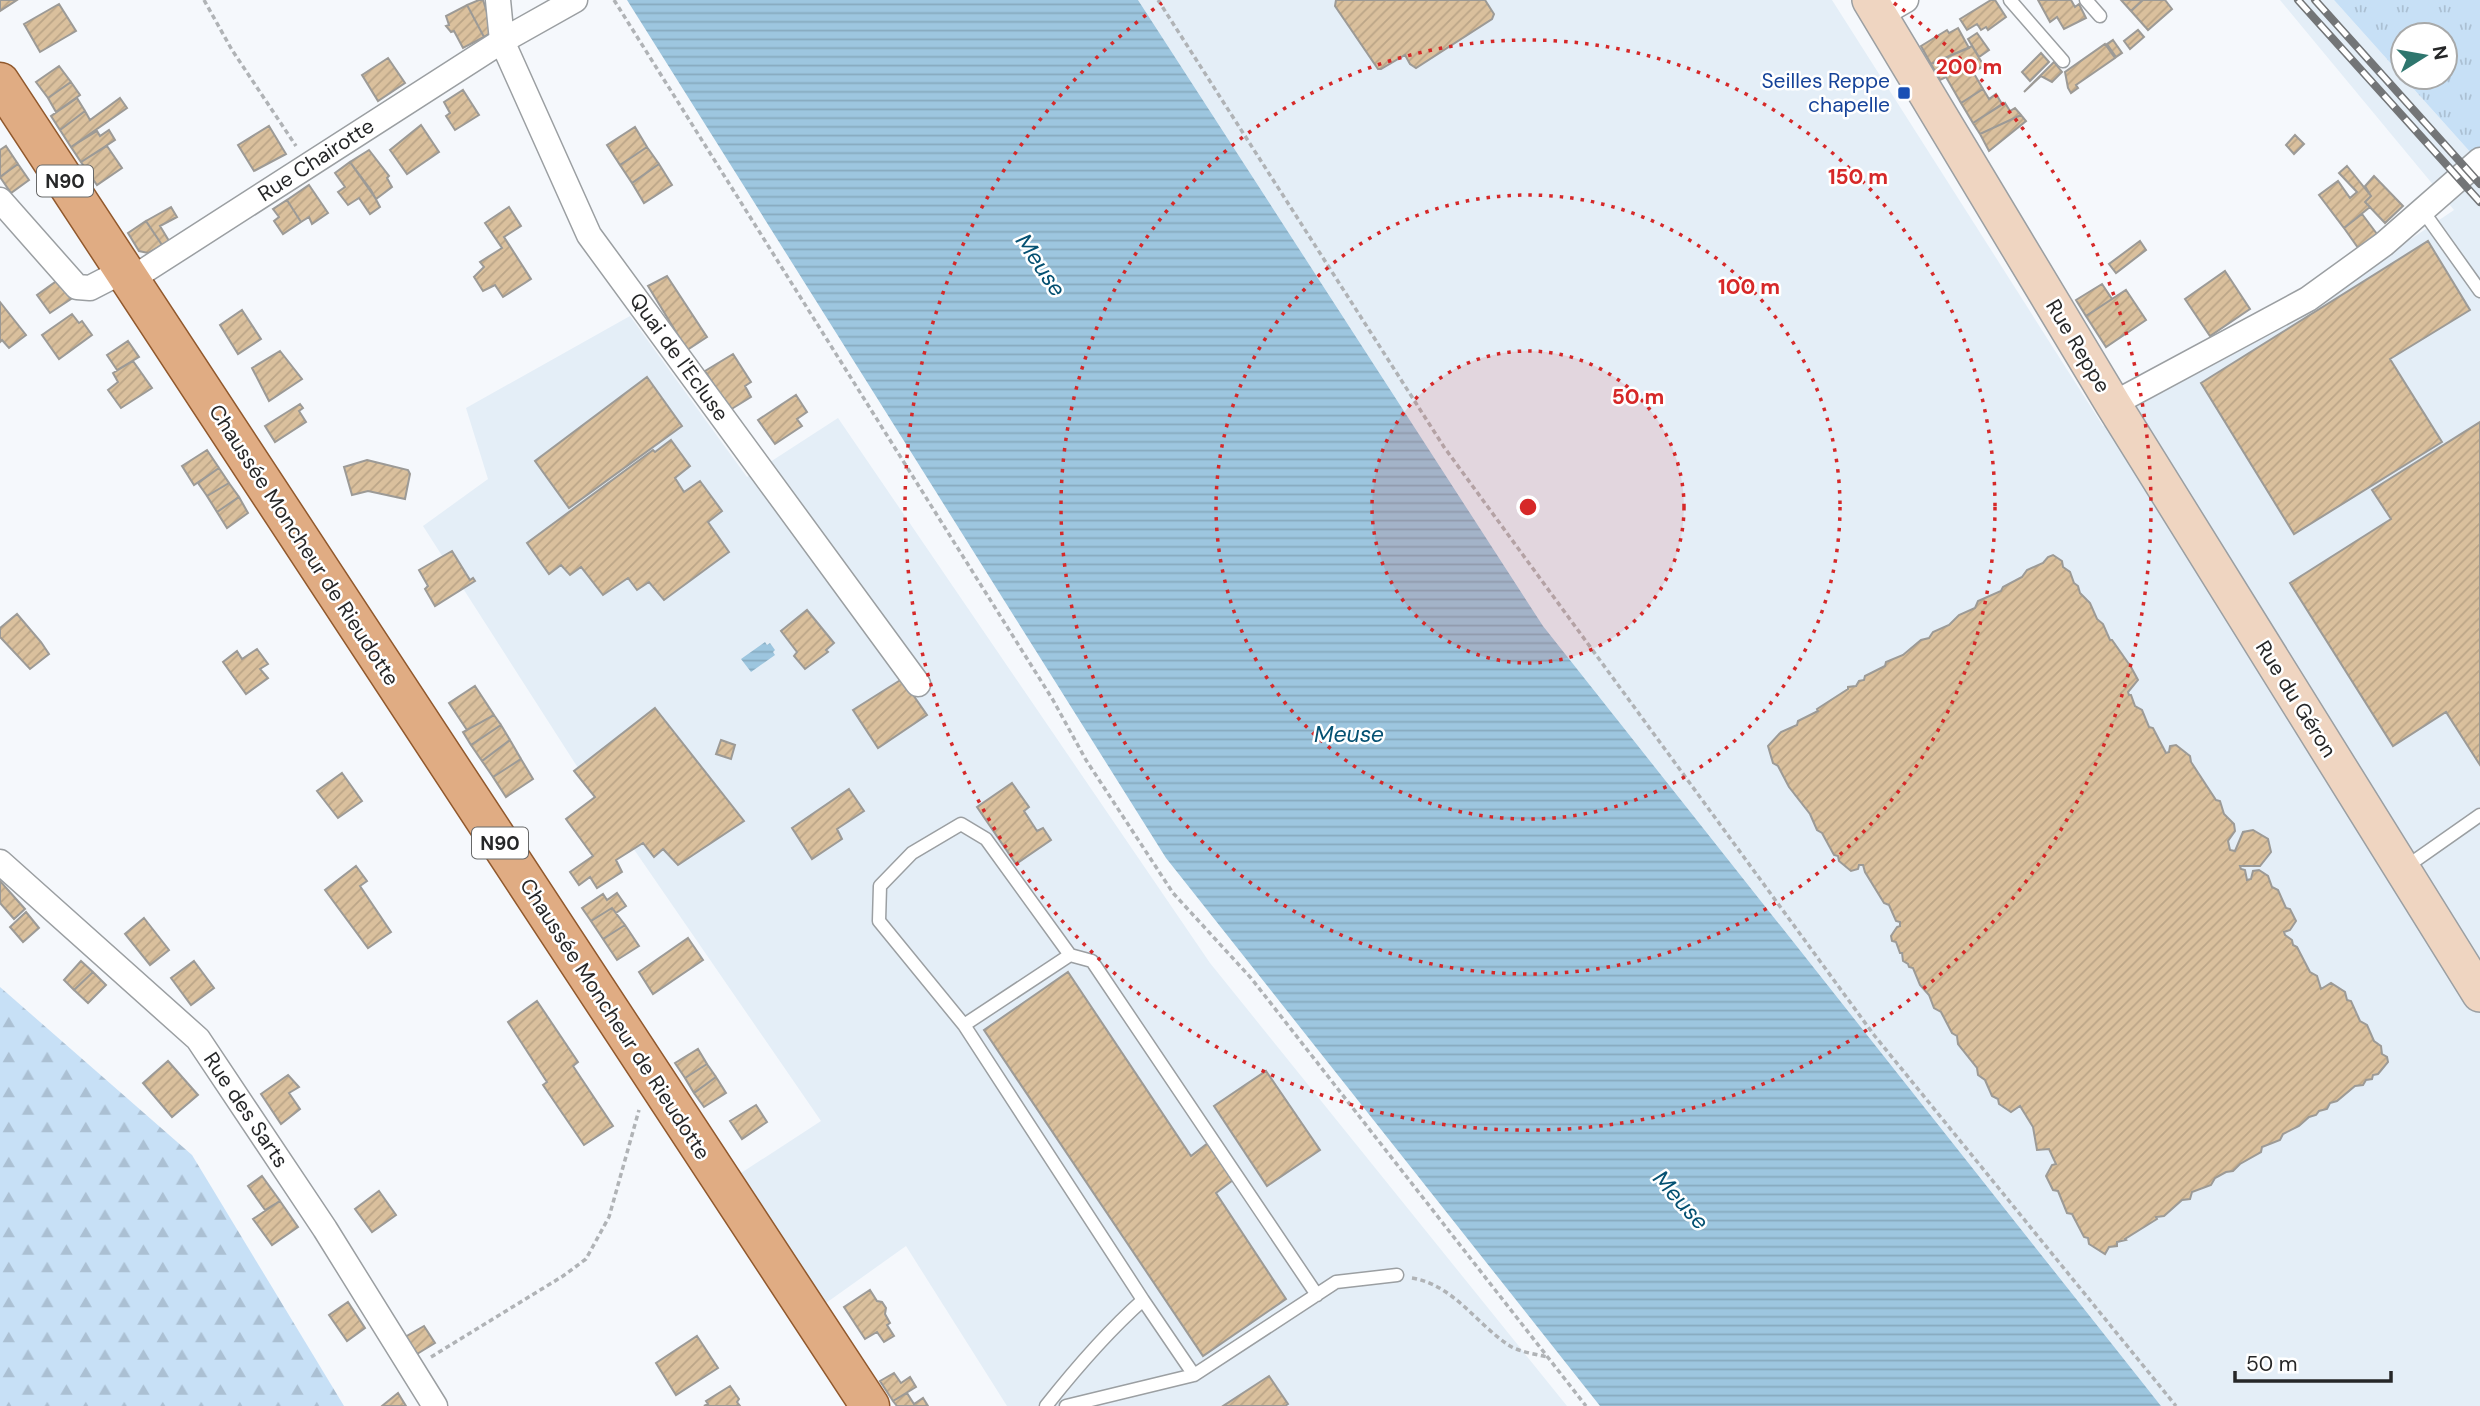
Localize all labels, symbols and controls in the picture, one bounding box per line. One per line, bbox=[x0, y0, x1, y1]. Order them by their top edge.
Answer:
north arrow bbox=[2389, 21, 2459, 91]
text: N bbox=[2427, 44, 2454, 62]
text: 200 m bbox=[1936, 53, 2002, 81]
place label: Seilles Reppe chapelle bbox=[1761, 67, 1890, 119]
marker: Seilles Reppe chapelle bbox=[1896, 85, 1912, 101]
street label: Rue Chairotte bbox=[253, 112, 380, 208]
text: 150 m bbox=[1828, 163, 1888, 191]
road number: N90 bbox=[37, 166, 93, 196]
water label: Meuse bbox=[1009, 228, 1073, 302]
text: 100 m bbox=[1718, 273, 1780, 301]
street label: Quai de l'Ecluse bbox=[623, 287, 735, 427]
street label: Rue Reppe bbox=[2039, 294, 2117, 398]
text: 50 m bbox=[1612, 383, 1664, 411]
street label: Chaussée Moncheur de Rieudotte bbox=[202, 399, 406, 691]
centre of rings bbox=[1516, 495, 1540, 519]
street label: Rue du Géron bbox=[2249, 635, 2343, 763]
water label: Meuse bbox=[1314, 719, 1384, 749]
road number: N90 bbox=[472, 828, 528, 858]
street label: Chaussée Moncheur de Rieudotte bbox=[513, 873, 717, 1165]
street label: Rue des Sarts bbox=[197, 1047, 295, 1173]
water label: Meuse bbox=[1646, 1164, 1716, 1236]
scale bar bbox=[2235, 1340, 2391, 1384]
text: 50 m bbox=[2246, 1350, 2297, 1378]

